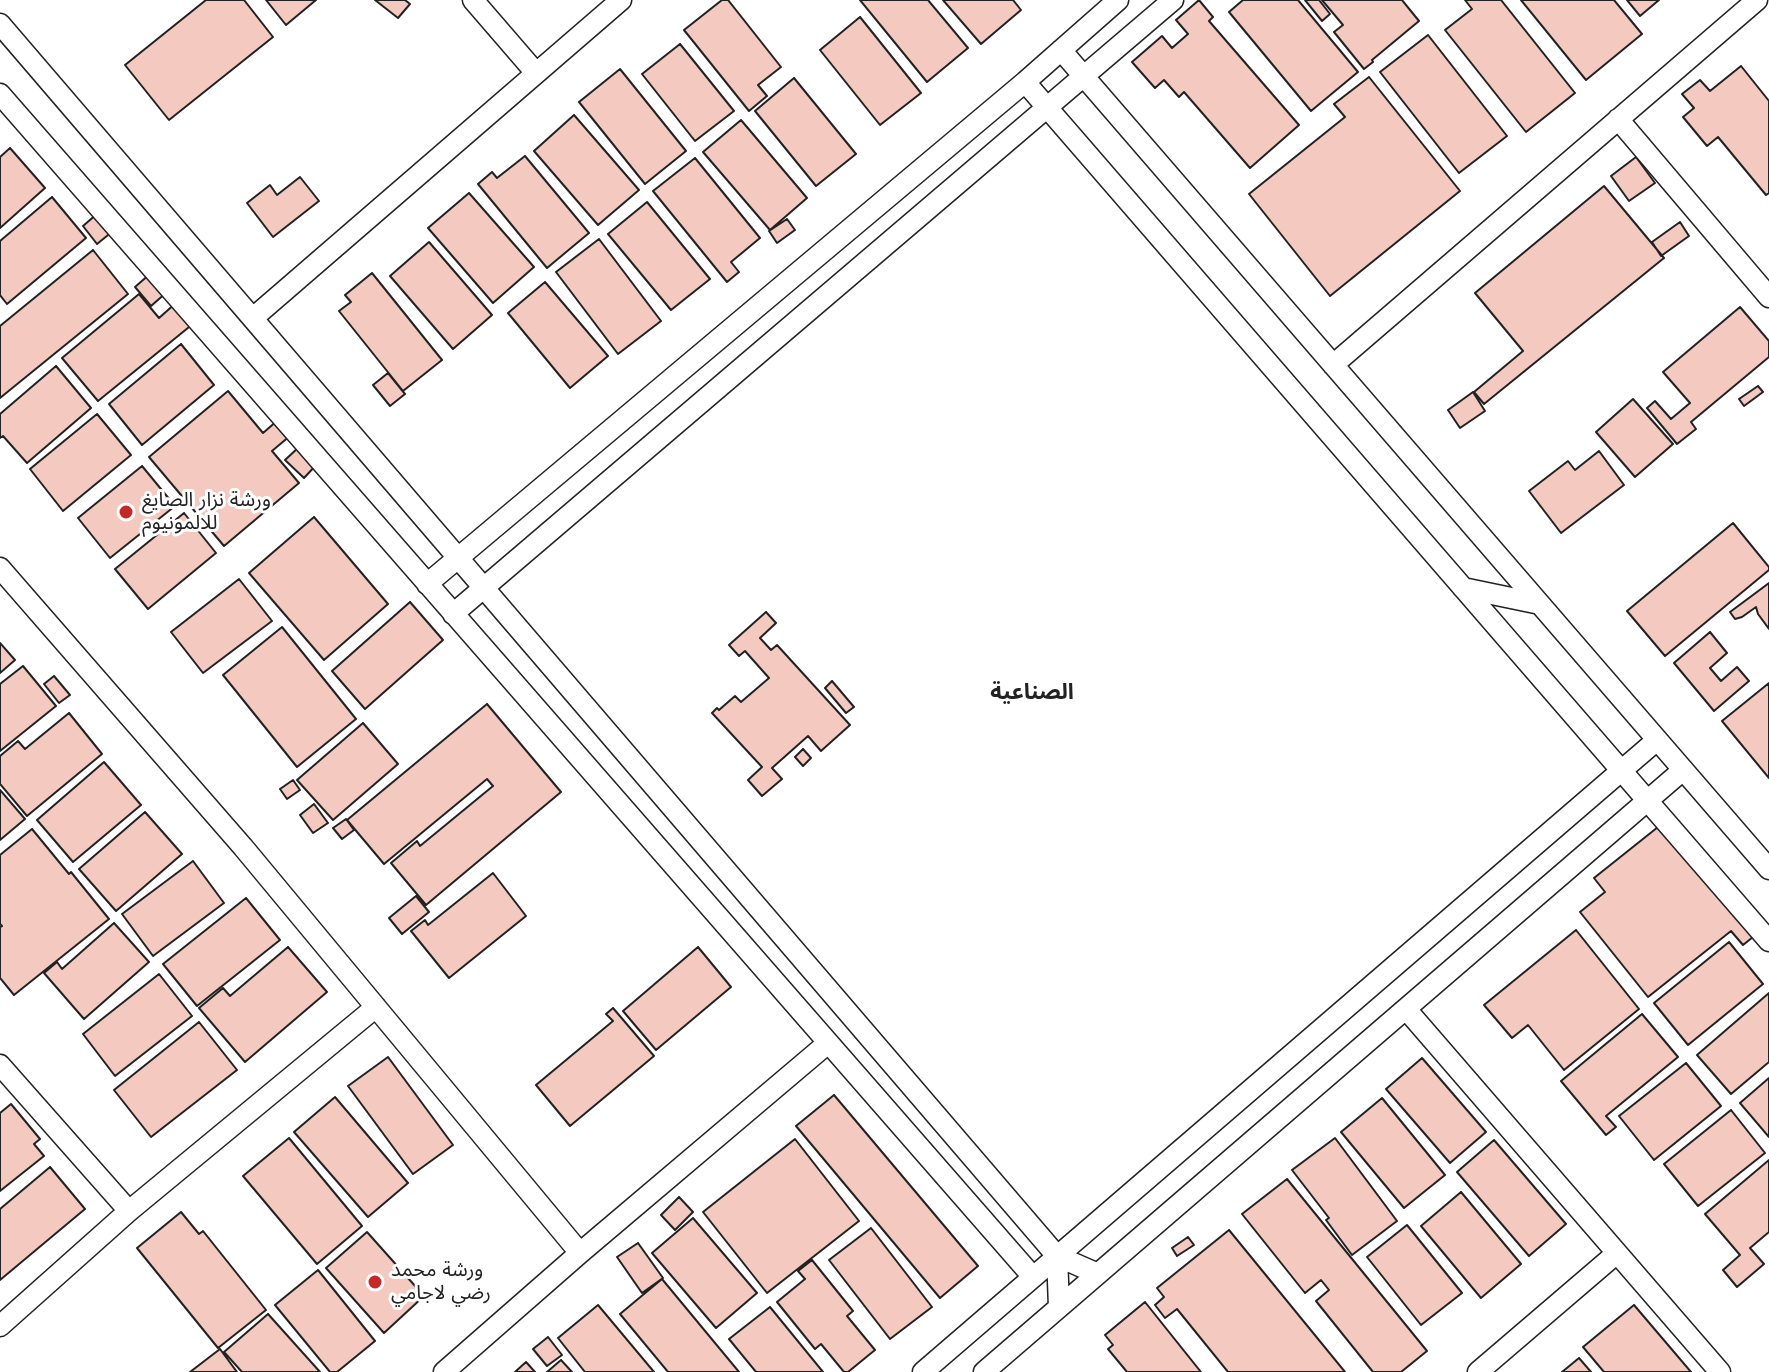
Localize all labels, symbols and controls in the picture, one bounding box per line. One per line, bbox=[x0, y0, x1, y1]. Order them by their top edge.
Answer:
place label: ورشة نزار الصايغ للالمونيوم bbox=[142, 488, 271, 535]
marker: ورشة نزار الصايغ للالمونيوم bbox=[117, 503, 135, 521]
district label: الصناعية bbox=[990, 680, 1074, 706]
place label: ورشة محمد رضي لاجامي bbox=[391, 1258, 491, 1305]
marker: ورشة محمد رضي لاجامي bbox=[366, 1273, 384, 1291]

